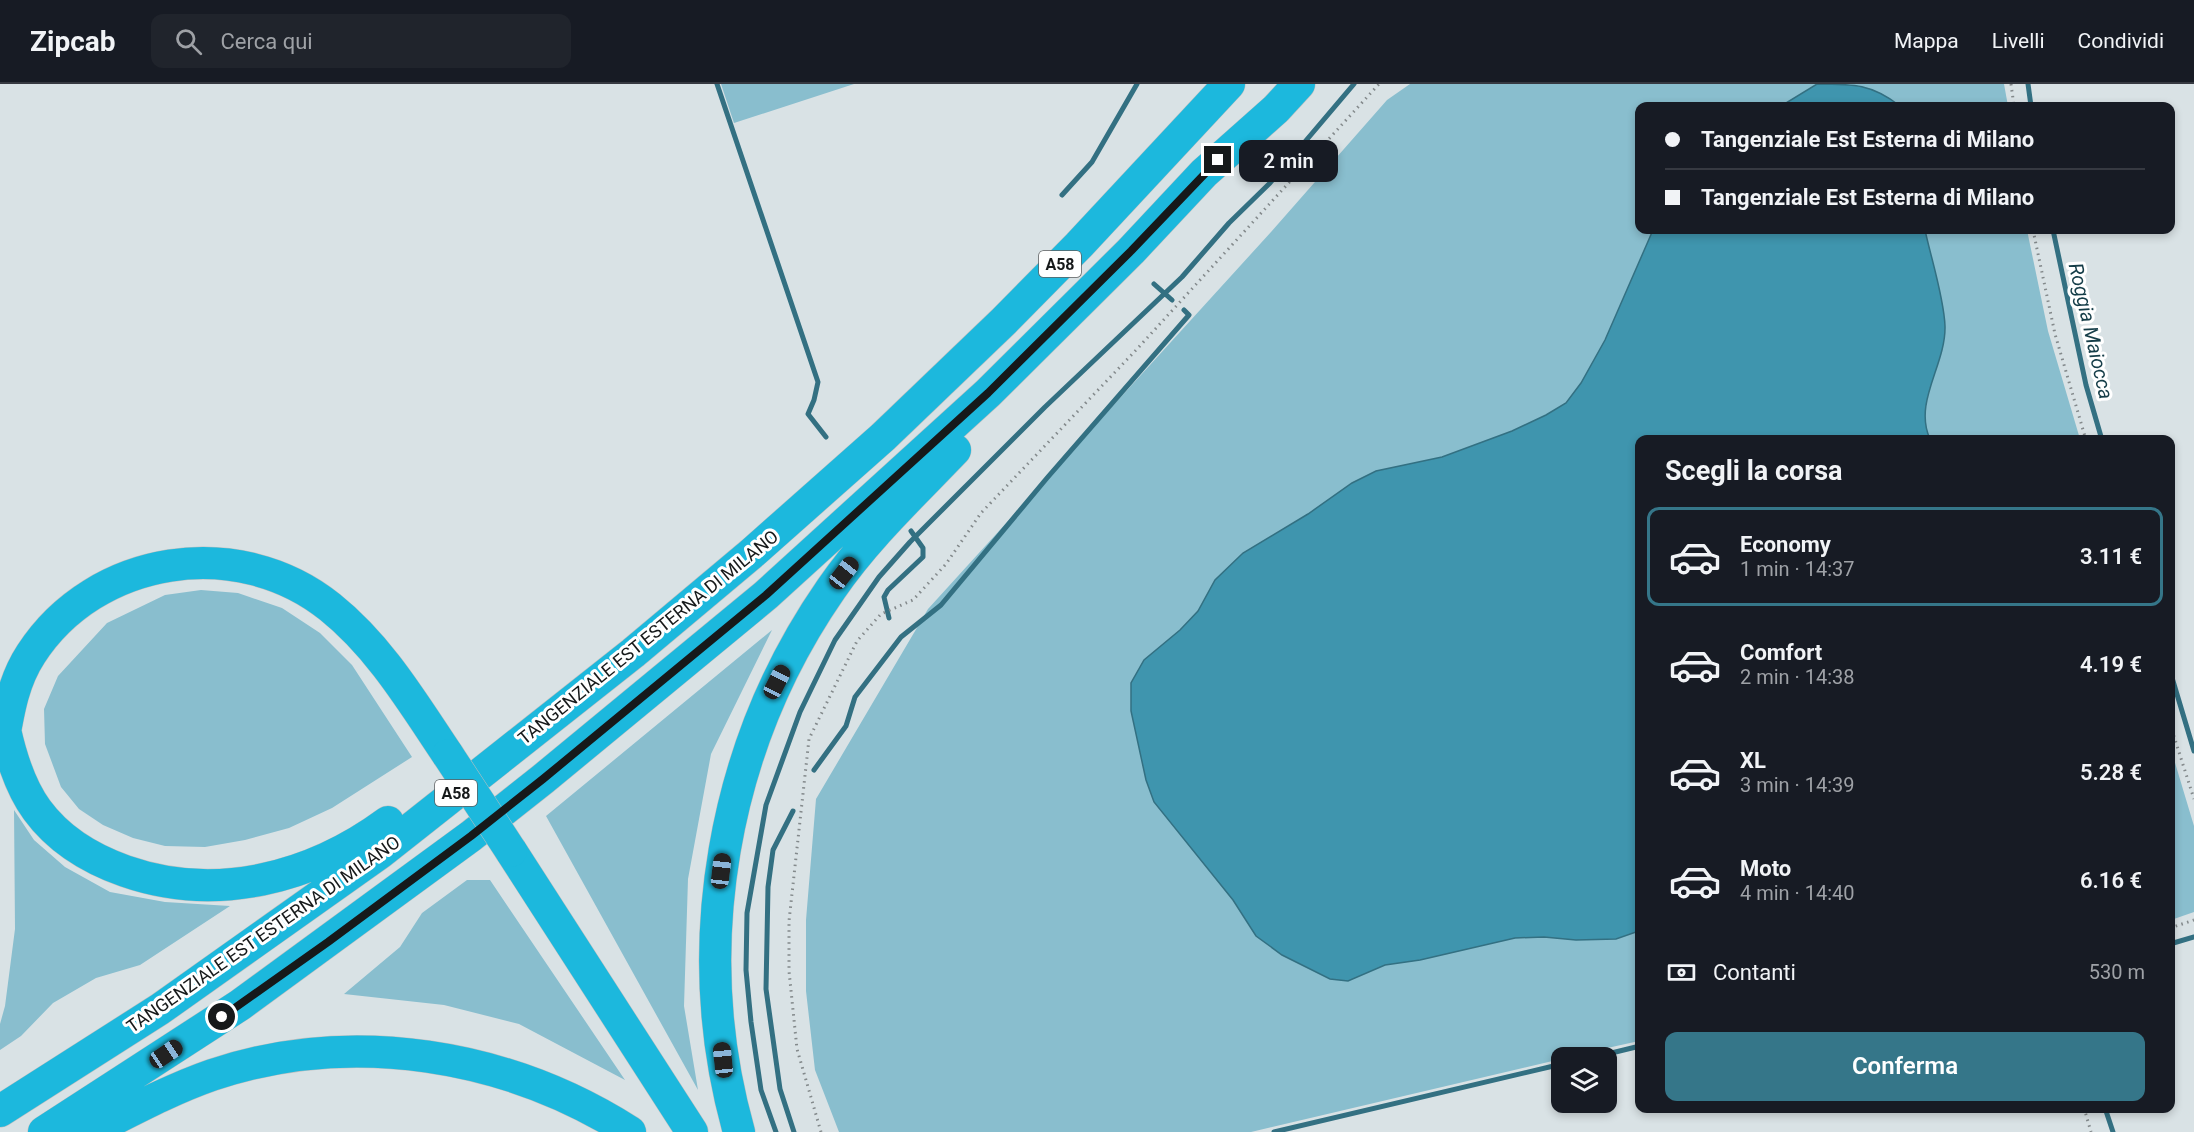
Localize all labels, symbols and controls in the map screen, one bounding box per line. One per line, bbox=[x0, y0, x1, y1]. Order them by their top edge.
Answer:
search box bbox=[151, 14, 571, 68]
text: Zipcab bbox=[30, 25, 115, 58]
icon: search bbox=[172, 25, 205, 58]
text: Cerca qui bbox=[220, 29, 313, 54]
text: Mappa bbox=[1894, 29, 1959, 53]
text: Livelli bbox=[1992, 29, 2045, 53]
text: Condividi bbox=[2078, 29, 2164, 53]
text: Tangenziale Est Esterna di Milano bbox=[1701, 127, 2034, 152]
callout: 2 min bbox=[1239, 139, 1338, 181]
route end bbox=[1204, 146, 1231, 173]
text: 2 min bbox=[1263, 149, 1314, 173]
text: Tangenziale Est Esterna di Milano bbox=[1701, 185, 2034, 210]
road number: A58 bbox=[1039, 251, 1081, 277]
water label: Roggia Maiocca bbox=[2064, 261, 2118, 401]
text: Scegli la corsa bbox=[1665, 455, 1843, 487]
street label: TANGENZIALE EST ESTERNA DI MILANO bbox=[514, 525, 782, 749]
icon: car bbox=[1668, 530, 1722, 584]
text: Economy bbox=[1740, 532, 1831, 557]
text: 3.11 € bbox=[2080, 544, 2142, 569]
car bbox=[826, 553, 862, 593]
text: 1 min · 14:37 bbox=[1740, 557, 1855, 581]
icon: car bbox=[1668, 638, 1722, 692]
text: Comfort bbox=[1740, 640, 1822, 665]
text: 4.19 € bbox=[2080, 652, 2142, 677]
car bbox=[761, 662, 793, 702]
text: 2 min · 14:38 bbox=[1740, 665, 1855, 689]
icon: car bbox=[1668, 746, 1722, 800]
text: XL bbox=[1740, 748, 1766, 773]
text: 5.28 € bbox=[2080, 760, 2142, 785]
text: 3 min · 14:39 bbox=[1740, 773, 1855, 797]
road number: A58 bbox=[435, 780, 477, 806]
street label: TANGENZIALE EST ESTERNA DI MILANO bbox=[122, 831, 404, 1037]
car bbox=[710, 852, 732, 890]
icon: car bbox=[1668, 854, 1722, 908]
text: Moto bbox=[1740, 856, 1791, 881]
text: 6.16 € bbox=[2080, 868, 2142, 893]
text: 4 min · 14:40 bbox=[1740, 881, 1855, 905]
icon: cash bbox=[1665, 956, 1698, 989]
text: Contanti bbox=[1713, 960, 1796, 985]
text: 530 m bbox=[2089, 960, 2145, 984]
route start bbox=[208, 1003, 235, 1030]
button: Conferma bbox=[1665, 1032, 2145, 1101]
car bbox=[146, 1036, 186, 1072]
car bbox=[712, 1041, 734, 1079]
map controls bbox=[1551, 1047, 1617, 1113]
button: layers bbox=[1551, 1047, 1617, 1113]

